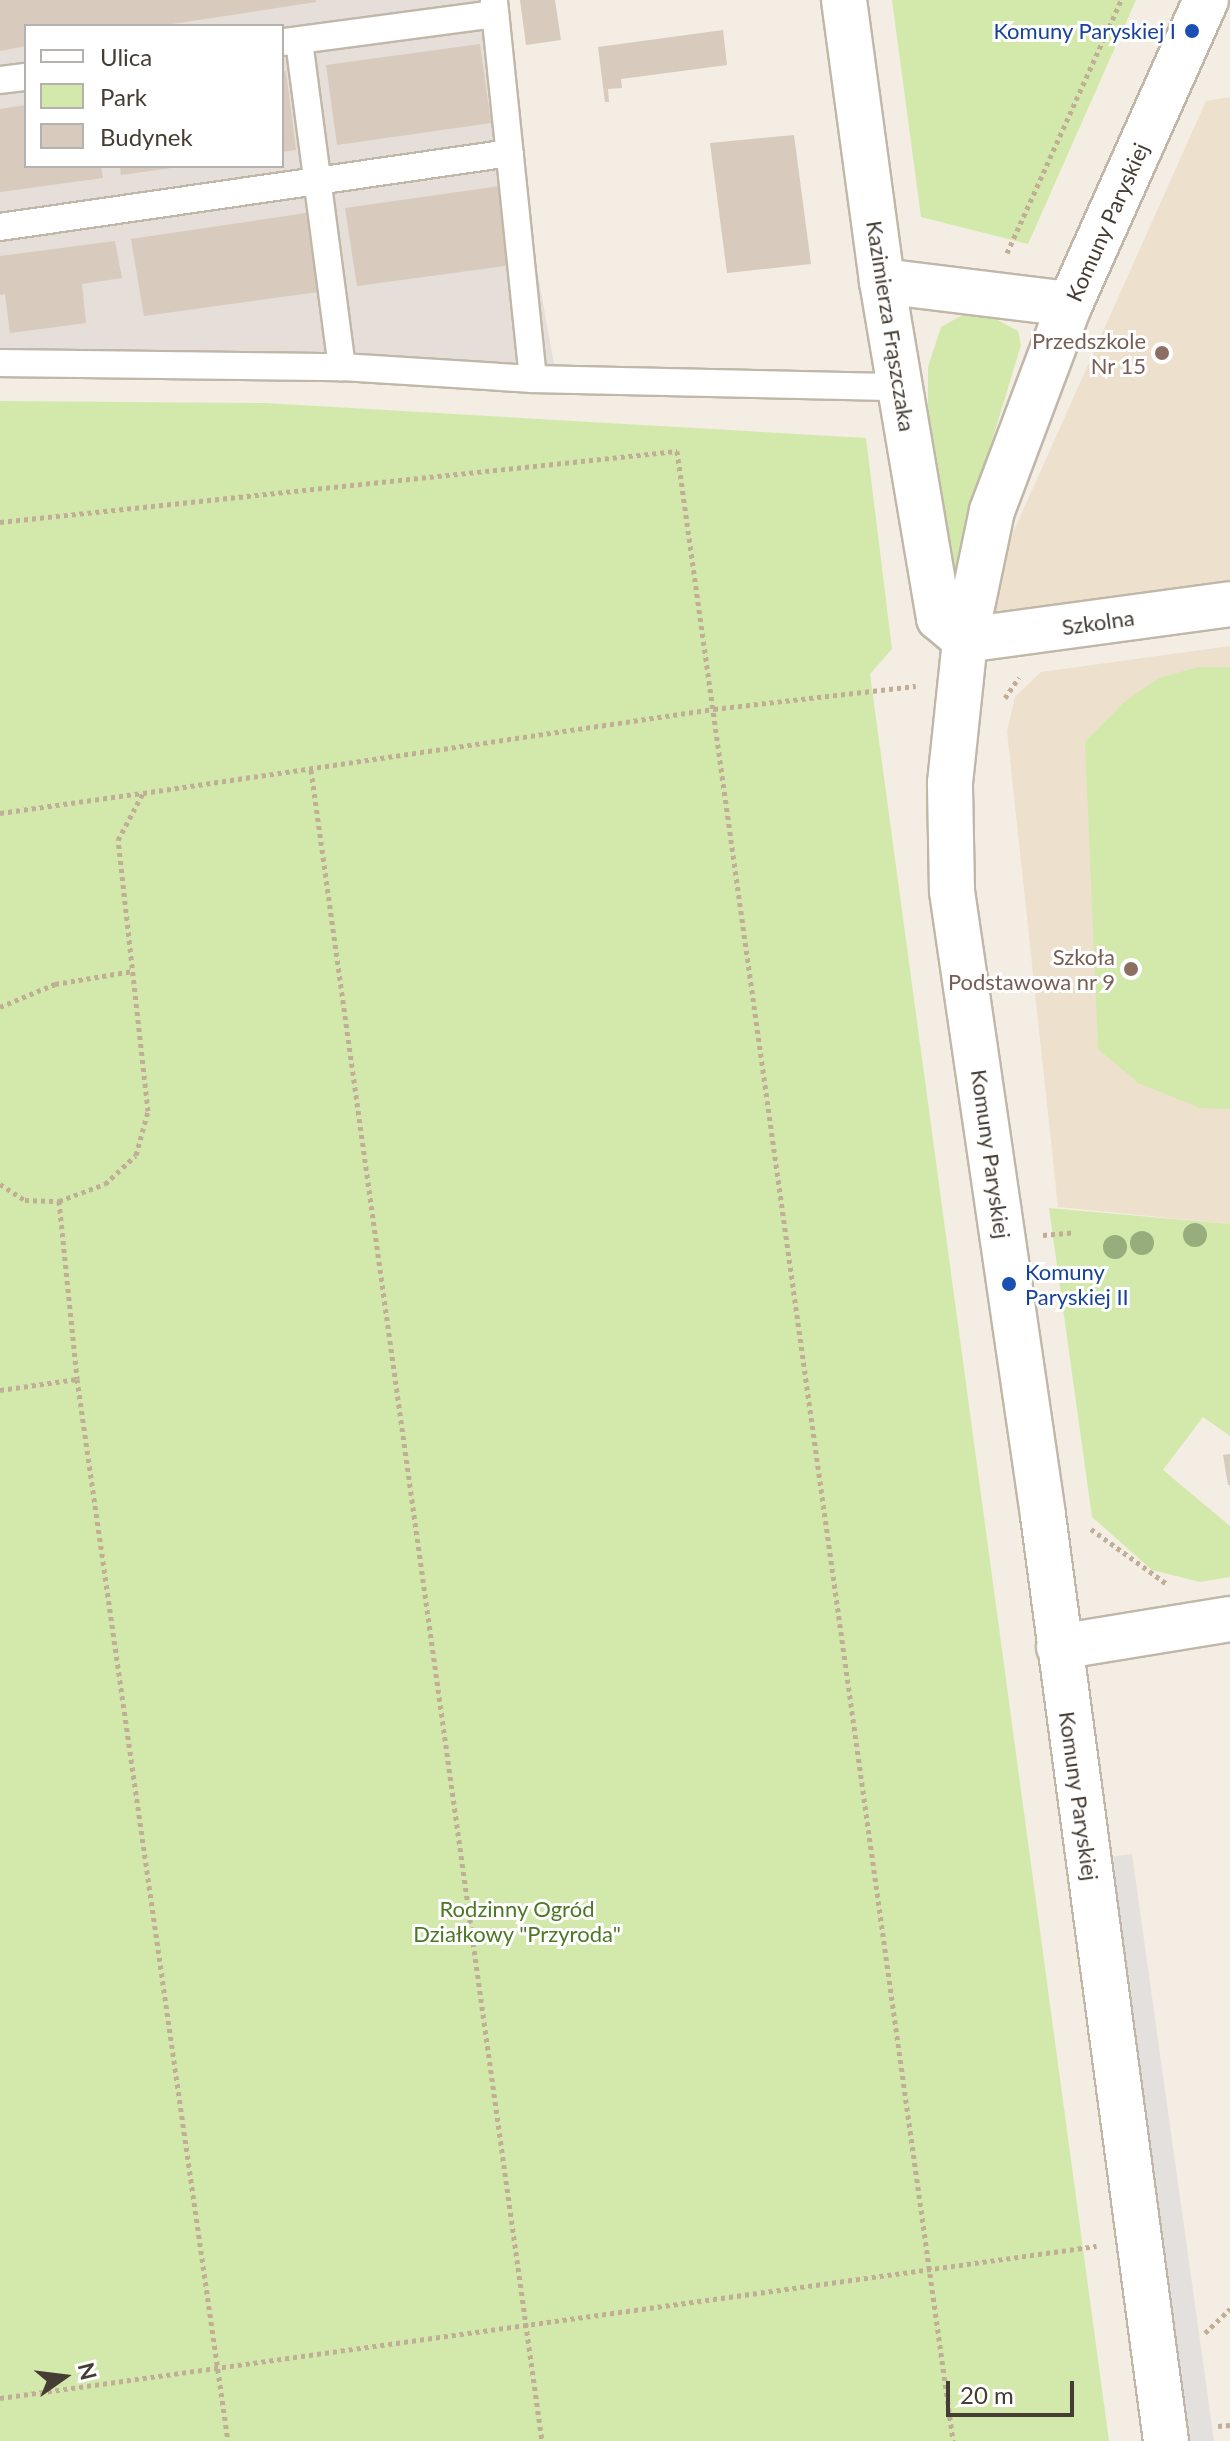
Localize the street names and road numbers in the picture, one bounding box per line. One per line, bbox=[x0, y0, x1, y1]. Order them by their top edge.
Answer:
street label: Komuny Paryskiej bbox=[1060, 138, 1154, 306]
street label: Kazimierza Frąszczaka bbox=[861, 219, 921, 433]
street label: Szkolna bbox=[1060, 604, 1136, 640]
street label: Komuny Paryskiej bbox=[966, 1067, 1016, 1241]
street label: Komuny Paryskiej bbox=[1054, 1709, 1104, 1883]

